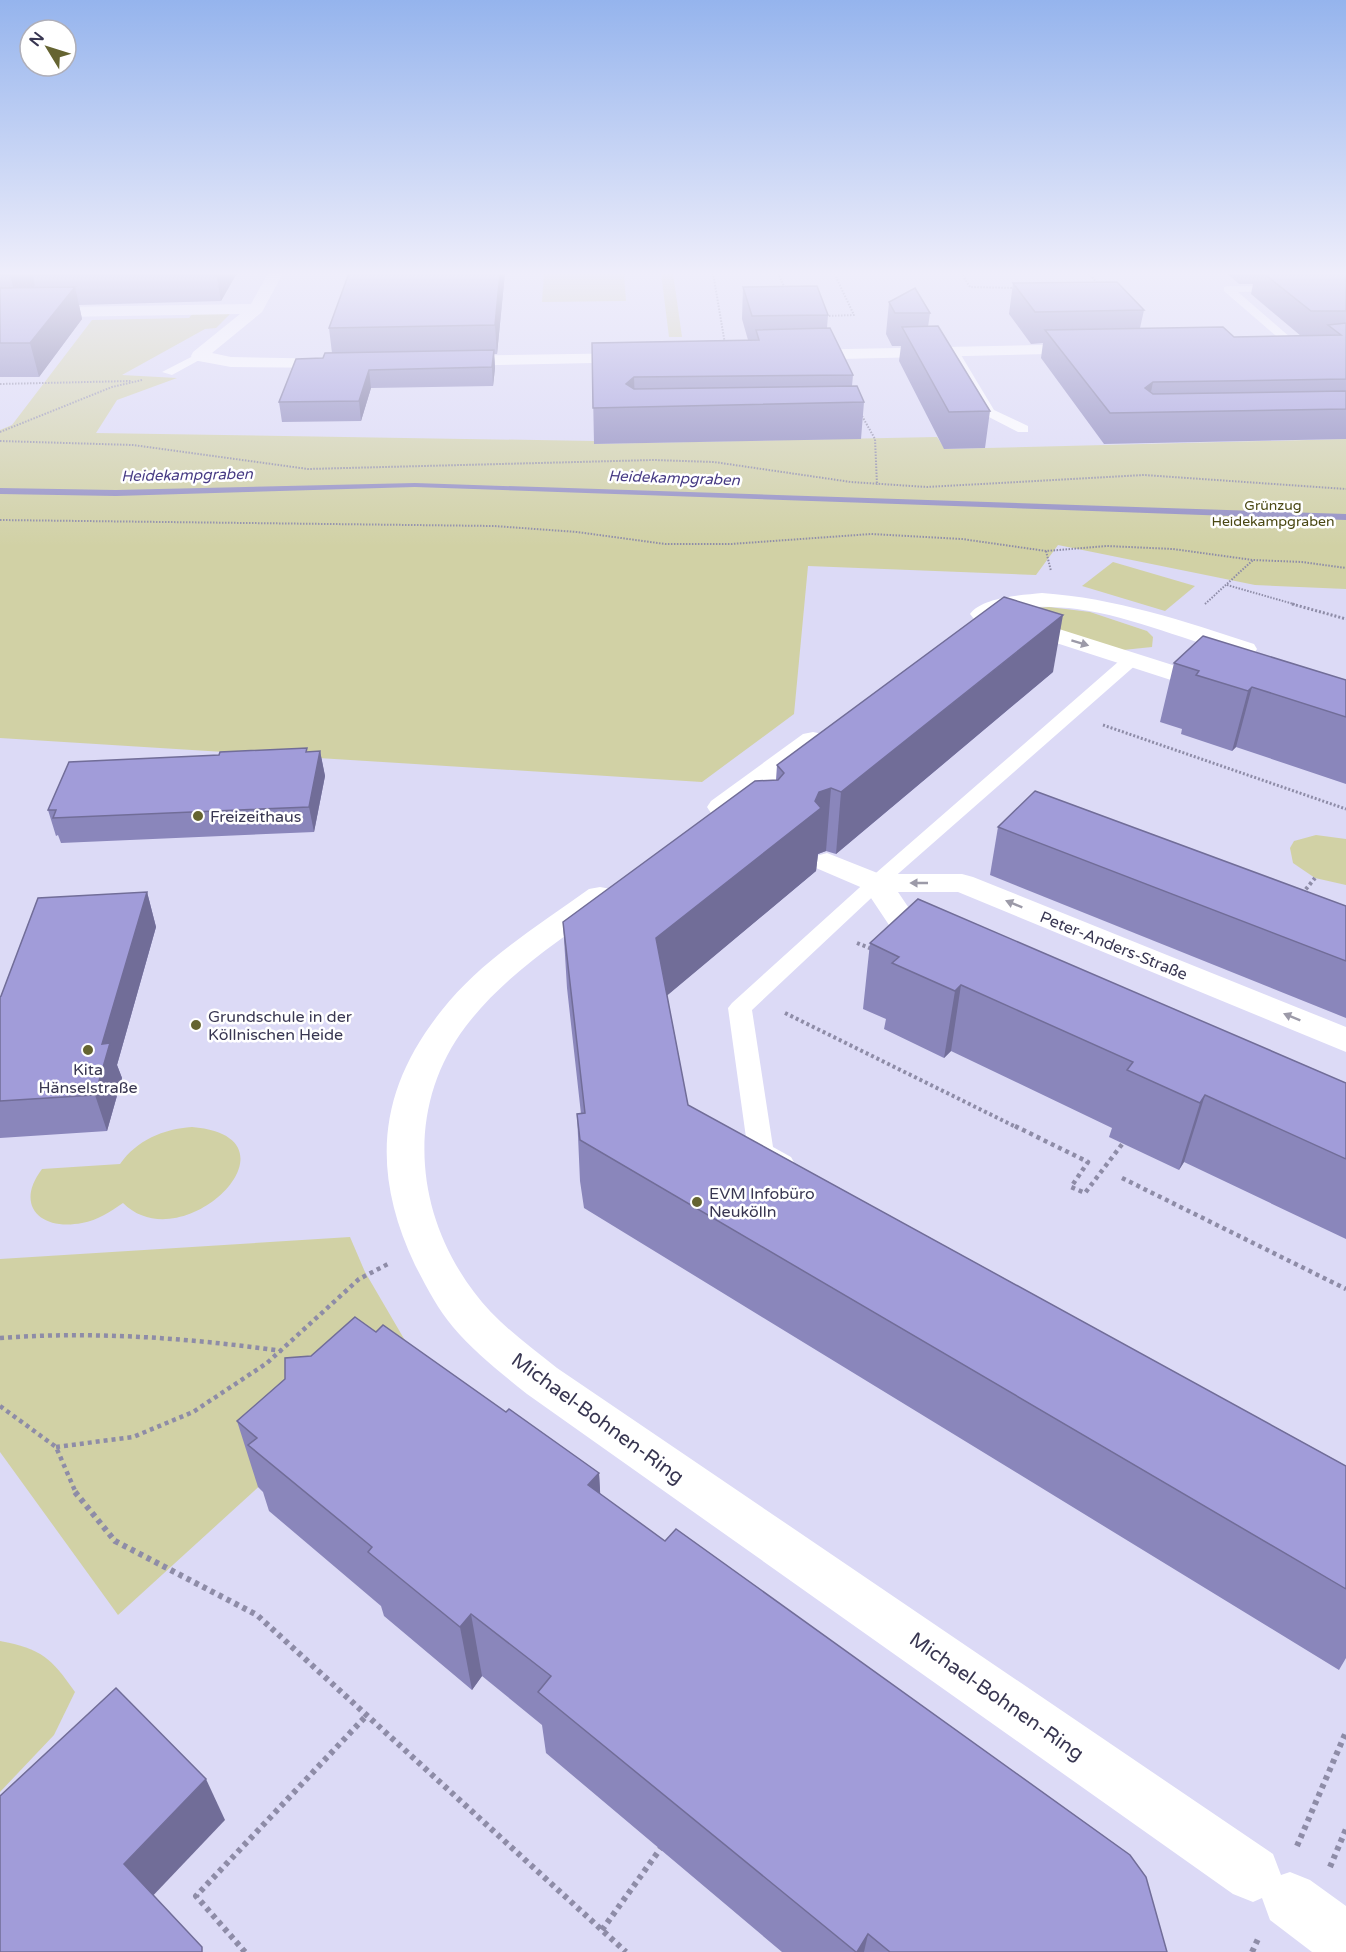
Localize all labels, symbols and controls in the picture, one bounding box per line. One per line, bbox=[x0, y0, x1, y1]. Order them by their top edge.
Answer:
north arrow bbox=[18, 18, 78, 78]
text: N bbox=[25, 28, 49, 51]
water label: Heidekampgraben bbox=[121, 465, 254, 485]
water label: Heidekampgraben bbox=[608, 467, 741, 489]
park label: Grünzug Heidekampgraben bbox=[1212, 497, 1334, 530]
one-way arrow bbox=[1071, 639, 1089, 648]
place label: Freizeithaus bbox=[210, 807, 301, 827]
marker: Freizeithaus bbox=[191, 809, 205, 823]
one-way arrow bbox=[910, 878, 929, 888]
one-way arrow bbox=[1005, 899, 1023, 908]
street label: Peter-Anders-Straße bbox=[1037, 907, 1190, 985]
place label: Grundschule in der Köllnischen Heide bbox=[208, 1007, 353, 1045]
one-way arrow bbox=[1283, 1012, 1301, 1022]
marker: Grundschule in der Köllnischen Heide bbox=[189, 1018, 203, 1032]
marker: Kita Hänselstraße bbox=[81, 1043, 95, 1057]
place label: Kita Hänselstraße bbox=[38, 1060, 138, 1098]
place label: EVM Infobüro Neukölln bbox=[709, 1184, 815, 1222]
marker: EVM Infobüro Neukölln bbox=[690, 1195, 704, 1209]
street label: Michael-Bohnen-Ring bbox=[506, 1348, 688, 1489]
street label: Michael-Bohnen-Ring bbox=[905, 1628, 1088, 1766]

